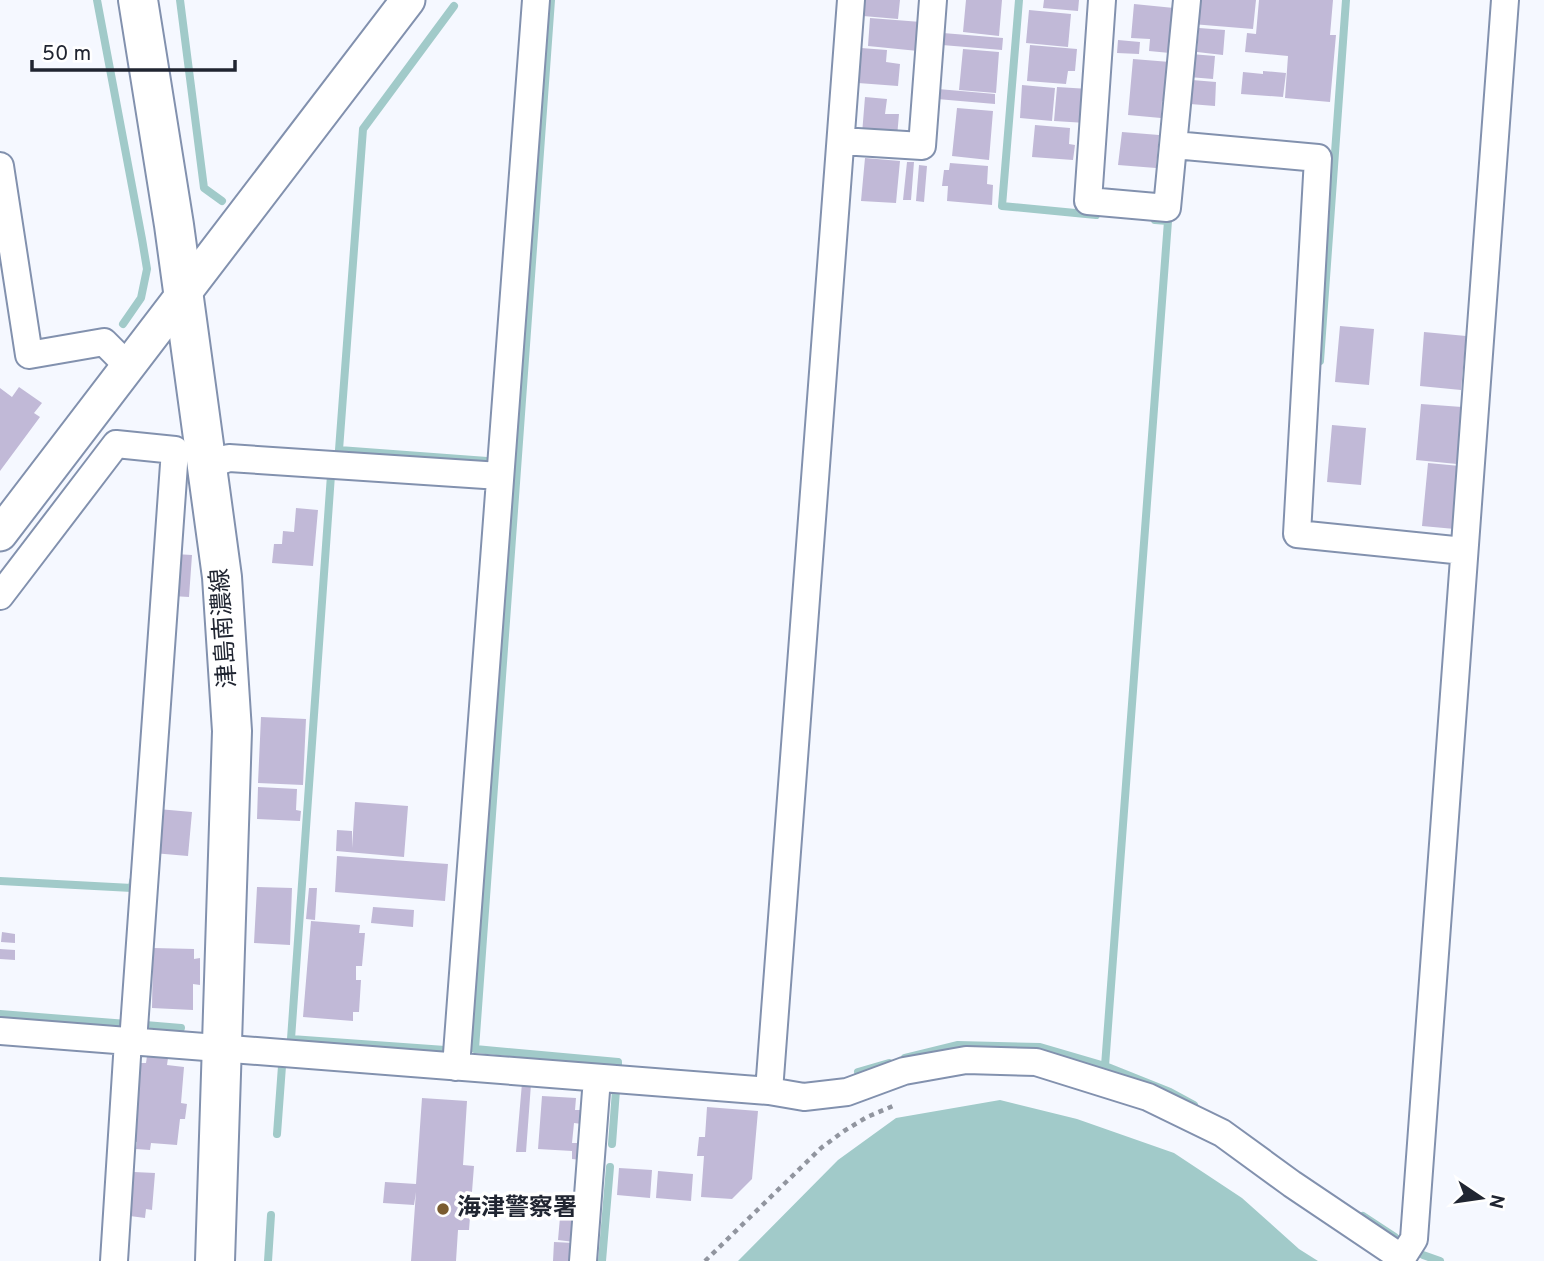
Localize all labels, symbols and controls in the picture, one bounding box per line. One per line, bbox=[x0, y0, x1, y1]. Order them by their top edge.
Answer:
scale bar bbox=[32, 28, 234, 72]
text: 50 m bbox=[42, 41, 91, 68]
street label: 津島南濃線 bbox=[206, 567, 244, 689]
north arrow bbox=[1446, 1163, 1516, 1233]
text: N bbox=[1482, 1192, 1509, 1211]
place label: 海津警察署 bbox=[457, 1194, 577, 1224]
marker: 海津警察署 bbox=[435, 1201, 451, 1217]

